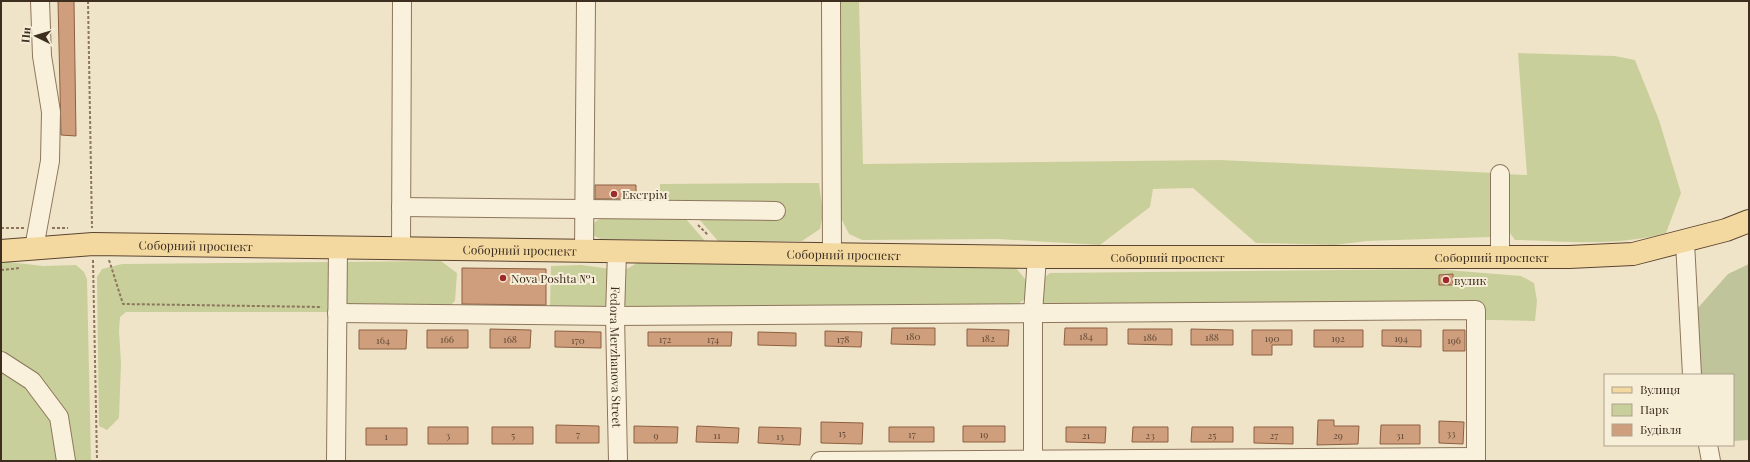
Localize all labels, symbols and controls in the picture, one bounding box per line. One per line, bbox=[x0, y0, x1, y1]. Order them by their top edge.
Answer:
north arrow bbox=[16, 16, 56, 56]
text: Пн bbox=[17, 27, 34, 44]
place label: Екстрім bbox=[622, 186, 668, 202]
marker: Екстрім bbox=[609, 189, 619, 199]
street label: Соборний проспект bbox=[139, 237, 253, 254]
street label: Соборний проспект bbox=[462, 241, 577, 259]
street label: Соборний проспект bbox=[786, 246, 901, 263]
street label: Соборний проспект bbox=[1111, 249, 1225, 265]
street label: Соборний проспект bbox=[1435, 249, 1549, 265]
place label: Nova Poshta №1 bbox=[511, 270, 596, 286]
place label: вулик bbox=[1454, 272, 1486, 288]
marker: Nova Poshta №1 bbox=[498, 273, 508, 283]
marker: вулик bbox=[1441, 275, 1451, 285]
street label: Fedora Merzhanova Street bbox=[607, 286, 625, 429]
house number: 180 bbox=[906, 329, 920, 343]
house number: 184 bbox=[1079, 329, 1093, 343]
house number: 186 bbox=[1143, 330, 1157, 344]
house number: 188 bbox=[1205, 330, 1219, 344]
house number: 182 bbox=[981, 331, 995, 345]
house number: 190 bbox=[1265, 331, 1279, 345]
house number: 192 bbox=[1331, 331, 1345, 345]
house number: 194 bbox=[1394, 331, 1408, 345]
house number: 166 bbox=[440, 332, 454, 346]
house number: 168 bbox=[503, 332, 517, 346]
house number: 172 bbox=[659, 332, 671, 346]
house number: 174 bbox=[707, 332, 719, 346]
house number: 178 bbox=[837, 332, 849, 346]
house number: 164 bbox=[376, 333, 390, 347]
house number: 170 bbox=[571, 333, 585, 347]
house number: 196 bbox=[1447, 333, 1461, 347]
legend bbox=[1604, 374, 1734, 446]
text: Вулиця bbox=[1640, 381, 1681, 397]
text: Парк bbox=[1640, 401, 1669, 417]
text: Будівля bbox=[1640, 421, 1682, 437]
house number: 15 bbox=[838, 426, 846, 440]
house number: 33 bbox=[1446, 426, 1456, 440]
house number: 7 bbox=[576, 427, 580, 441]
house number: 17 bbox=[908, 427, 916, 441]
house number: 19 bbox=[980, 427, 988, 441]
house number: 3 bbox=[446, 428, 451, 442]
house number: 5 bbox=[511, 428, 515, 442]
house number: 9 bbox=[653, 428, 659, 442]
house number: 11 bbox=[713, 428, 721, 442]
house number: 21 bbox=[1082, 428, 1091, 442]
house number: 23 bbox=[1145, 428, 1155, 442]
house number: 25 bbox=[1208, 428, 1216, 442]
house number: 27 bbox=[1270, 428, 1278, 442]
house number: 29 bbox=[1333, 428, 1343, 442]
house number: 31 bbox=[1396, 428, 1404, 442]
house number: 1 bbox=[384, 429, 388, 443]
house number: 13 bbox=[776, 429, 785, 443]

